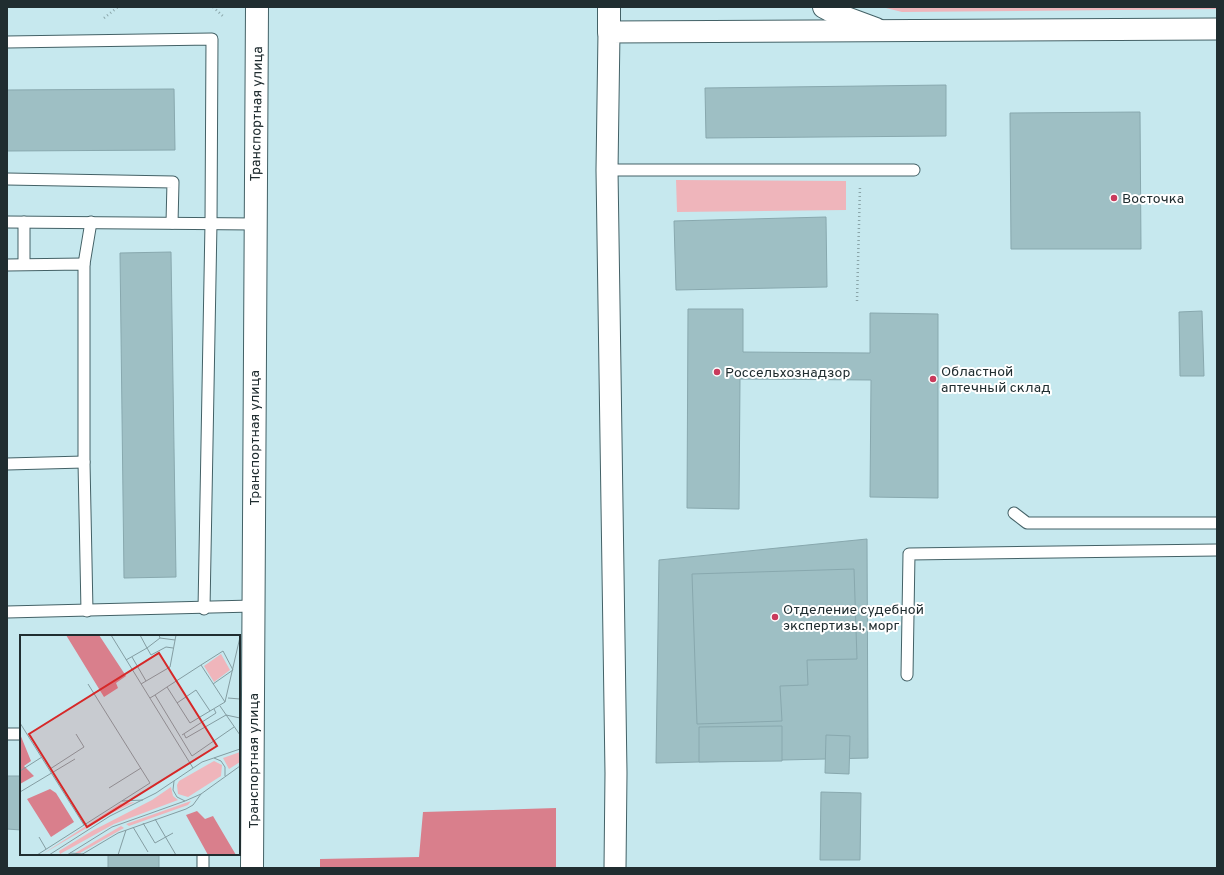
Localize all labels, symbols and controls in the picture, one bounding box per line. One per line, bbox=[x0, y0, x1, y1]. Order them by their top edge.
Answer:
street label: Транспортная улица bbox=[248, 46, 267, 182]
place label: Восточка bbox=[1122, 191, 1184, 208]
marker: Восточка bbox=[1109, 193, 1119, 203]
place label: Областной аптечный склад bbox=[941, 364, 1050, 397]
place label: Россельхознадзор bbox=[725, 365, 850, 382]
marker: Россельхознадзор bbox=[712, 367, 722, 377]
street label: Транспортная улица bbox=[247, 370, 264, 506]
marker: Областной аптечный склад bbox=[928, 374, 938, 384]
place label: Отделение судебной экспертизы, морг bbox=[783, 602, 924, 635]
marker: Отделение судебной экспертизы, морг bbox=[770, 612, 780, 622]
inset map bbox=[20, 635, 240, 855]
street label: Транспортная улица bbox=[246, 693, 263, 829]

